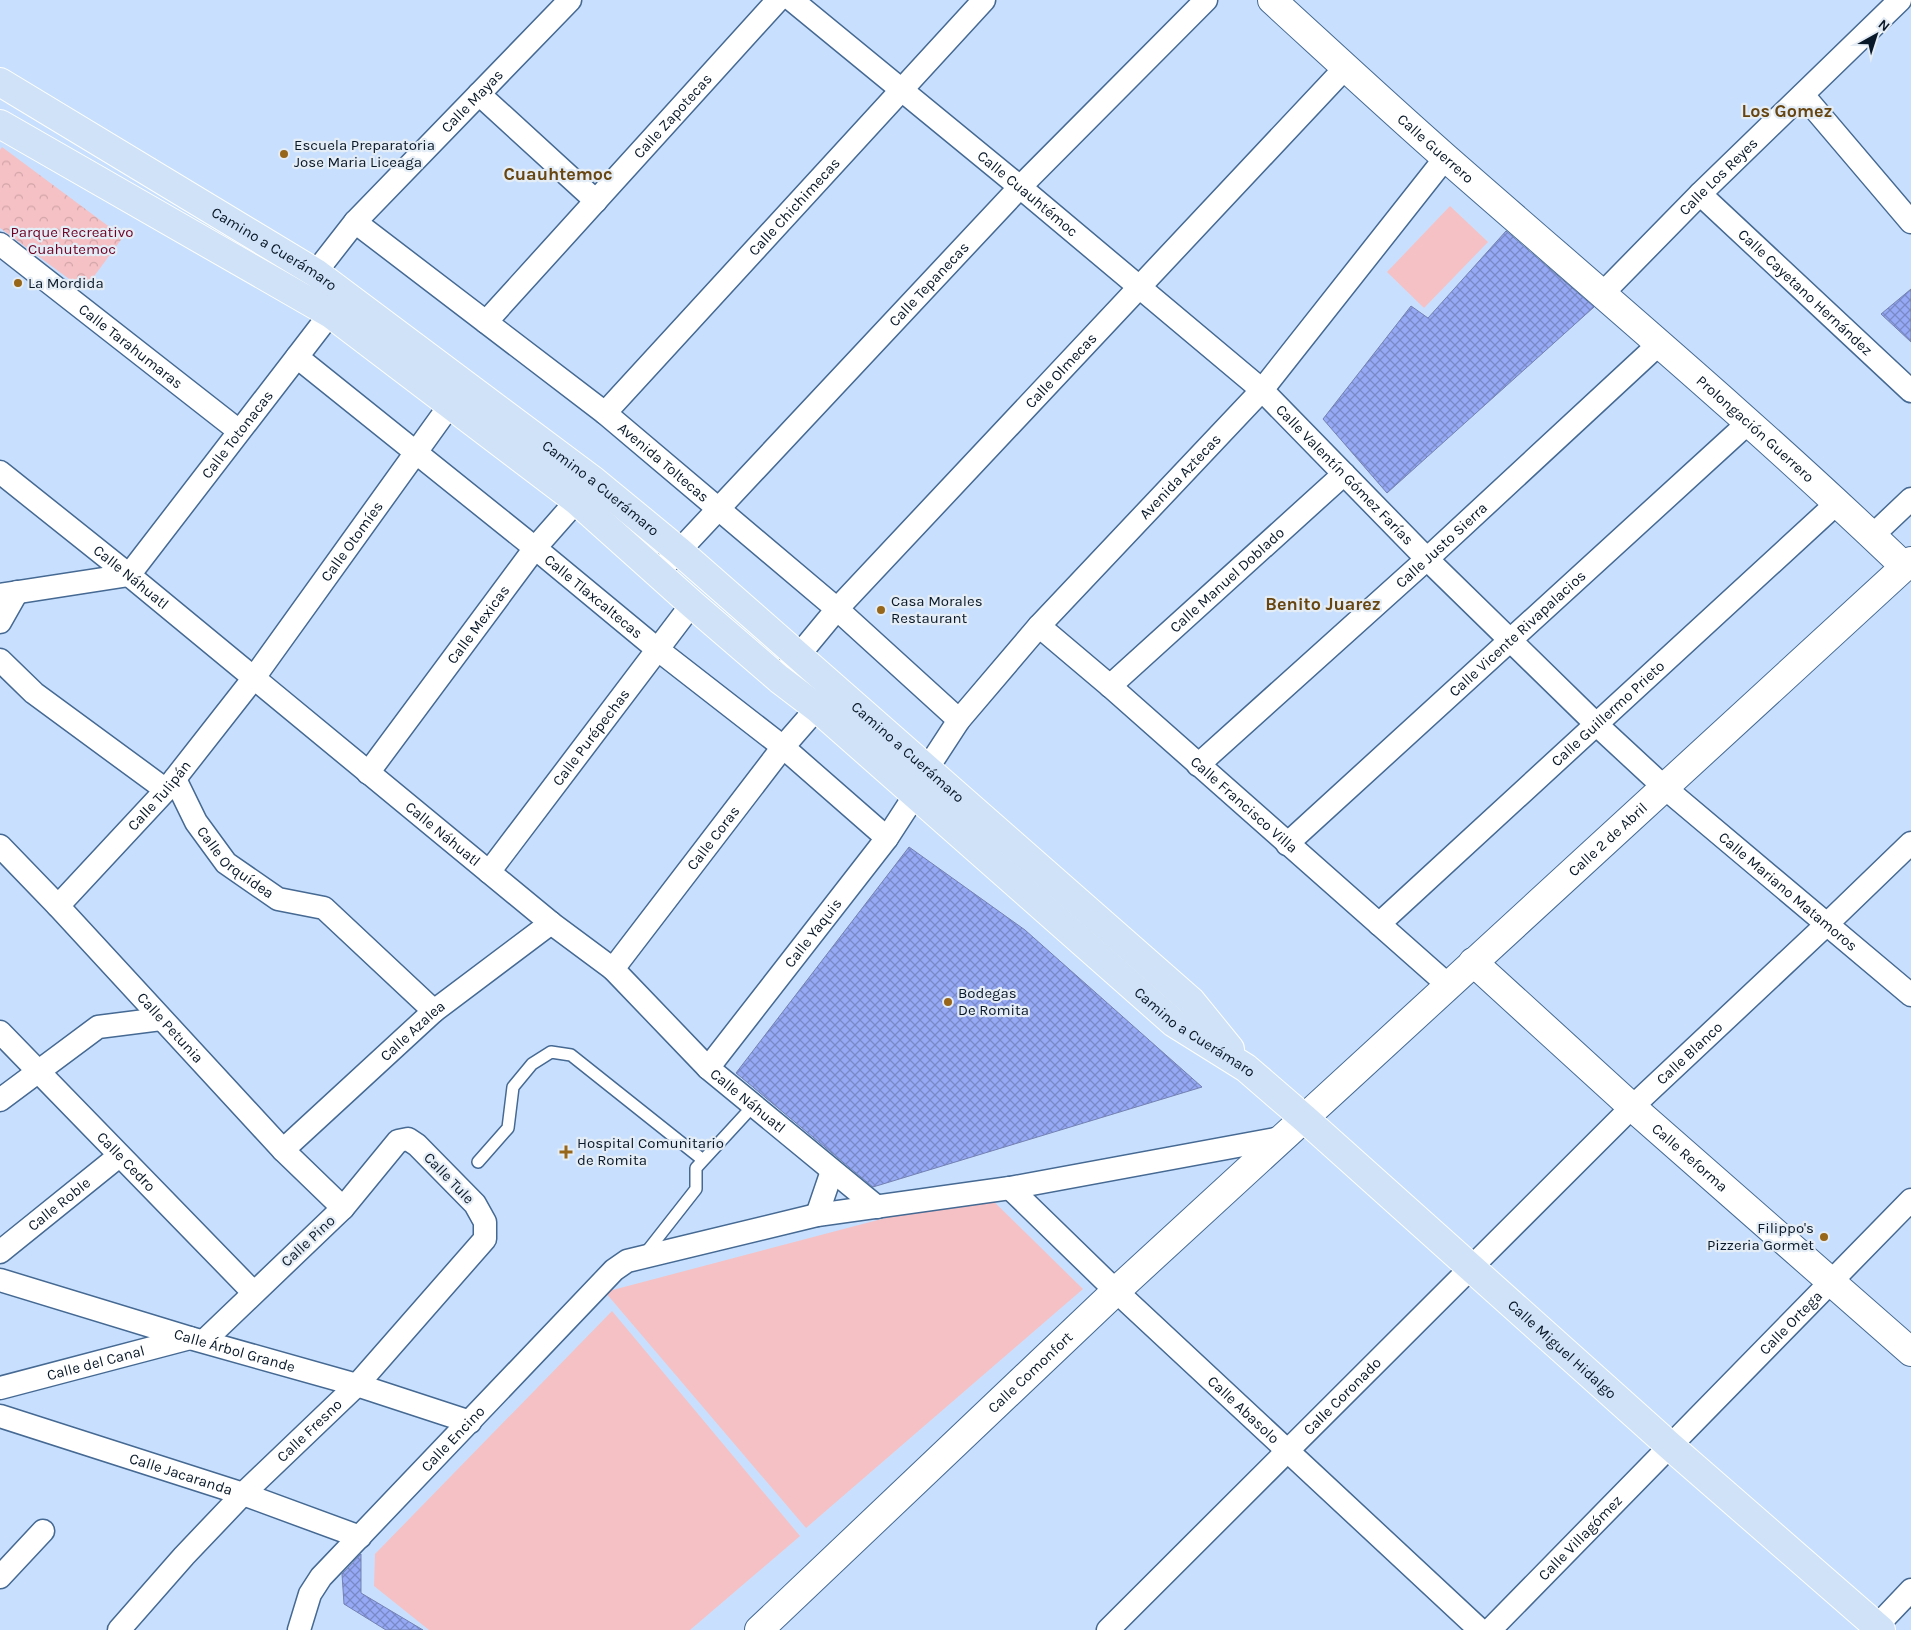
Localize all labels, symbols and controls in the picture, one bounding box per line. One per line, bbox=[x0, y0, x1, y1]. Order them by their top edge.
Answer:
north arrow bbox=[1851, 10, 1901, 60]
text: N bbox=[1875, 16, 1893, 35]
street label: Calle Mayas bbox=[437, 66, 507, 136]
street label: Calle Zapotecas bbox=[630, 70, 716, 162]
district label: Los Gomez bbox=[1741, 100, 1833, 122]
street label: Calle Guerrero bbox=[1394, 110, 1477, 187]
street label: Calle Los Reyes bbox=[1675, 134, 1762, 219]
place label: Escuela Preparatoria Jose Maria Liceaga bbox=[294, 136, 435, 171]
street label: Calle Cuauhtémoc bbox=[974, 147, 1082, 241]
marker: Escuela Preparatoria Jose Maria Liceaga bbox=[278, 148, 290, 160]
street label: Calle Chichimecas bbox=[745, 154, 844, 260]
district label: Cuauhtemoc bbox=[503, 163, 613, 185]
street label: Camino a Cuerámaro bbox=[208, 203, 341, 295]
park label: Parque Recreativo Cuahutemoc bbox=[11, 223, 133, 258]
street label: Calle Cayetano Hernández bbox=[1734, 225, 1876, 359]
street label: Calle Tepanecas bbox=[885, 238, 973, 330]
place label: La Mordida bbox=[28, 274, 104, 292]
marker: La Mordida bbox=[12, 277, 24, 289]
street label: Calle Tarahumaras bbox=[75, 300, 186, 393]
street label: Calle Olmecas bbox=[1021, 329, 1101, 412]
street label: Prolongación Guerrero bbox=[1693, 371, 1818, 486]
street label: Calle Totonacas bbox=[198, 387, 277, 482]
street label: Calle Valentín Gómez Farías bbox=[1272, 401, 1417, 549]
street label: Avenida Toltecas bbox=[614, 419, 713, 506]
street label: Avenida Aztecas bbox=[1136, 430, 1225, 523]
street label: Camino a Cuerámaro bbox=[538, 436, 663, 540]
street label: Calle Otomíes bbox=[317, 498, 387, 585]
street label: Calle Justo Sierra bbox=[1392, 499, 1491, 592]
street label: Calle Manuel Doblado bbox=[1166, 523, 1288, 636]
street label: Calle Náhuatl bbox=[90, 541, 172, 613]
street label: Calle Tlaxcaltecas bbox=[541, 550, 646, 642]
street label: Calle Vicente Rivapalacios bbox=[1445, 567, 1589, 701]
street label: Calle Mexicas bbox=[443, 581, 513, 667]
place label: Casa Morales Restaurant bbox=[891, 592, 983, 627]
district label: Benito Juarez bbox=[1265, 593, 1381, 615]
marker: Casa Morales Restaurant bbox=[875, 604, 887, 616]
street label: Calle Guillermo Prieto bbox=[1548, 657, 1668, 770]
street label: Calle Purépechas bbox=[549, 685, 634, 789]
street label: Camino a Cuerámaro bbox=[848, 698, 968, 806]
street label: Calle Francisco Villa bbox=[1187, 752, 1301, 857]
street label: Calle Tulipán bbox=[124, 757, 195, 834]
street label: Calle Náhuatl bbox=[402, 798, 484, 870]
street label: Calle 2 de Abril bbox=[1564, 799, 1651, 880]
street label: Calle Coras bbox=[683, 802, 744, 874]
street label: Calle Orquídea bbox=[193, 823, 277, 902]
street label: Calle Mariano Matamoros bbox=[1715, 828, 1861, 955]
street label: Calle Yaquis bbox=[780, 895, 846, 971]
street label: Camino a Cuerámaro bbox=[1131, 983, 1259, 1081]
place label: Bodegas De Romita bbox=[958, 984, 1029, 1019]
street label: Calle Petunia bbox=[133, 989, 207, 1067]
marker: Bodegas De Romita bbox=[942, 996, 954, 1008]
street label: Calle Azalea bbox=[376, 997, 449, 1065]
street label: Calle Blanco bbox=[1653, 1018, 1726, 1088]
street label: Calle Náhuatl bbox=[707, 1065, 789, 1137]
street label: Calle Reforma bbox=[1648, 1120, 1731, 1196]
street label: Calle Cedro bbox=[93, 1128, 159, 1195]
place label: Hospital Comunitario de Romita bbox=[577, 1134, 724, 1169]
marker: Hospital Comunitario de Romita bbox=[559, 1145, 573, 1159]
street label: Calle Tule bbox=[420, 1149, 478, 1207]
street label: Calle Roble bbox=[24, 1174, 94, 1235]
street label: Calle Pino bbox=[277, 1212, 339, 1270]
place label: Filippo's Pizzeria Gormet bbox=[1707, 1219, 1814, 1254]
marker: Filippo's Pizzeria Gormet bbox=[1818, 1231, 1830, 1243]
street label: Calle Ortega bbox=[1756, 1287, 1826, 1358]
street label: Calle Miguel Hidalgo bbox=[1504, 1296, 1620, 1403]
street label: Calle Árbol Grande bbox=[172, 1325, 297, 1376]
street label: Calle Comonfort bbox=[984, 1328, 1077, 1417]
street label: Calle del Canal bbox=[45, 1341, 147, 1384]
street label: Calle Coronado bbox=[1300, 1354, 1385, 1439]
street label: Calle Abasolo bbox=[1204, 1372, 1283, 1447]
street label: Calle Fresno bbox=[273, 1395, 346, 1466]
street label: Calle Encino bbox=[417, 1402, 489, 1475]
street label: Calle Jacaranda bbox=[127, 1449, 235, 1499]
street label: Calle Villagómez bbox=[1535, 1491, 1626, 1584]

